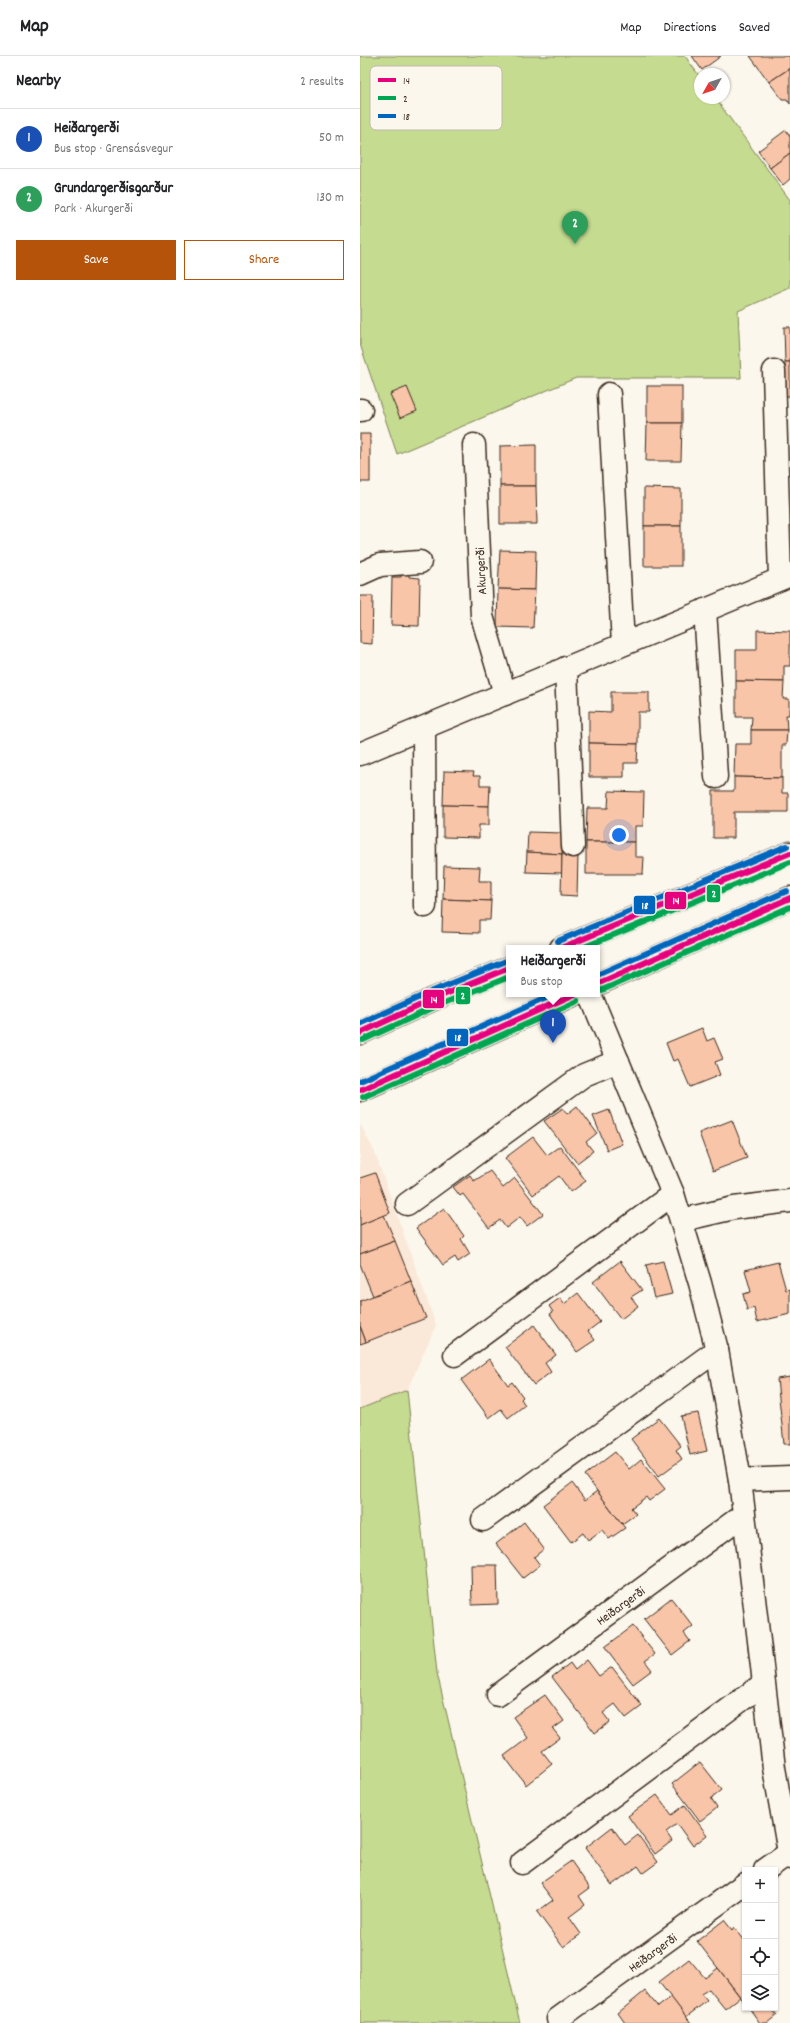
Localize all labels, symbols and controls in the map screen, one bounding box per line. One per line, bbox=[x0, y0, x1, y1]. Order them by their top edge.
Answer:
text: Map bbox=[20, 14, 49, 41]
text: Map bbox=[620, 18, 642, 38]
text: Directions bbox=[664, 18, 717, 38]
text: Saved bbox=[739, 18, 770, 38]
legend bbox=[370, 66, 502, 130]
north arrow bbox=[694, 68, 730, 104]
text: Nearby bbox=[16, 70, 60, 94]
text: 2 results bbox=[300, 73, 344, 92]
text: 14 bbox=[403, 74, 410, 90]
text: 2 bbox=[403, 92, 408, 108]
text: 18 bbox=[403, 110, 410, 126]
text: Heiðargerði bbox=[54, 118, 119, 140]
text: 1 bbox=[28, 129, 30, 148]
text: 50 m bbox=[319, 129, 344, 148]
text: Bus stop · Grensásvegur bbox=[54, 140, 173, 159]
text: Grundargerðisgarður bbox=[54, 178, 173, 200]
text: 2 bbox=[26, 189, 32, 208]
text: 130 m bbox=[316, 189, 344, 208]
text: Park · Akurgerði bbox=[54, 200, 133, 219]
pin: 2 bbox=[562, 211, 588, 244]
button: Save bbox=[16, 240, 176, 280]
button: Share bbox=[184, 240, 344, 280]
street label: Akurgerði bbox=[472, 546, 493, 595]
your location bbox=[609, 825, 629, 845]
line badge: 2 bbox=[706, 884, 721, 903]
text: 2 bbox=[712, 887, 717, 903]
line badge: 14 bbox=[664, 891, 687, 910]
text: 14 bbox=[673, 894, 679, 910]
line badge: 18 bbox=[633, 895, 656, 915]
text: 18 bbox=[642, 899, 649, 915]
popup bbox=[506, 945, 600, 997]
text: Heiðargerði bbox=[521, 951, 585, 973]
text: Bus stop bbox=[521, 973, 563, 992]
line badge: 2 bbox=[455, 986, 471, 1005]
line badge: 14 bbox=[422, 989, 445, 1009]
text: 2 bbox=[461, 989, 466, 1005]
text: 14 bbox=[431, 993, 437, 1009]
pin: 1 bbox=[540, 1010, 566, 1043]
line badge: 18 bbox=[446, 1028, 469, 1047]
text: 18 bbox=[455, 1031, 462, 1047]
street label: Heiðargerði bbox=[593, 1582, 650, 1631]
map controls bbox=[742, 1867, 778, 2011]
button: + bbox=[742, 1867, 778, 1903]
button: − bbox=[742, 1903, 778, 1939]
street label: Heiðargerði bbox=[625, 1929, 682, 1978]
button: locate bbox=[742, 1939, 778, 1975]
button: layers bbox=[742, 1975, 778, 2011]

